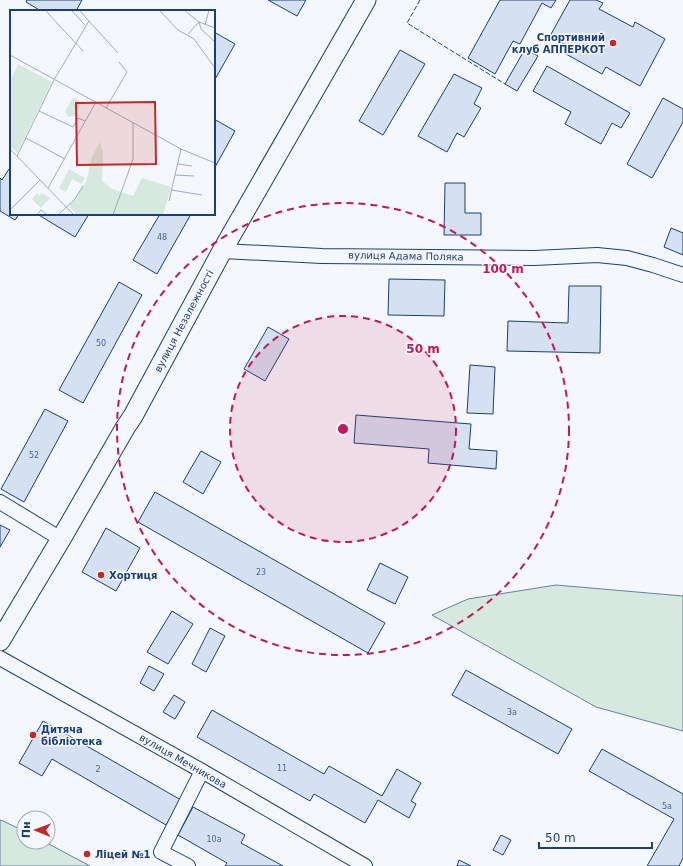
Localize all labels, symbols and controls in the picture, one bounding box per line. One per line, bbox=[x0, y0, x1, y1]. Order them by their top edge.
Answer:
inset map bbox=[10, 10, 215, 215]
place label: Спортивний клуб АППЕРКОТ bbox=[512, 32, 605, 55]
marker: Спортивний клуб АППЕРКОТ bbox=[608, 38, 618, 48]
house number: 48 bbox=[157, 233, 167, 242]
street label: вулиця Адама Поляка bbox=[348, 249, 464, 263]
text: 100 m bbox=[482, 262, 524, 276]
street label: вулиця Незалежності bbox=[152, 268, 216, 374]
house number: 50 bbox=[96, 339, 106, 348]
text: 50 m bbox=[406, 342, 440, 356]
centre of rings bbox=[336, 422, 350, 436]
house number: 52 bbox=[29, 451, 39, 460]
house number: 23 bbox=[256, 568, 266, 577]
marker: Хортиця bbox=[96, 570, 106, 580]
place label: Хортиця bbox=[109, 570, 157, 581]
house number: 3а bbox=[507, 708, 517, 717]
place label: Дитяча бібліотека bbox=[41, 724, 102, 747]
marker: Дитяча бібліотека bbox=[28, 730, 38, 740]
street label: вулиця Мечникова bbox=[138, 732, 228, 790]
house number: 11 bbox=[277, 764, 287, 773]
house number: 2 bbox=[95, 765, 101, 774]
house number: 5а bbox=[662, 802, 672, 811]
north arrow bbox=[16, 810, 56, 850]
text: Пн bbox=[20, 821, 33, 838]
scale bar bbox=[539, 824, 652, 850]
text: 50 m bbox=[545, 831, 576, 845]
house number: 10а bbox=[206, 835, 222, 844]
marker: Ліцей №1 bbox=[82, 849, 92, 859]
place label: Ліцей №1 bbox=[95, 849, 150, 860]

